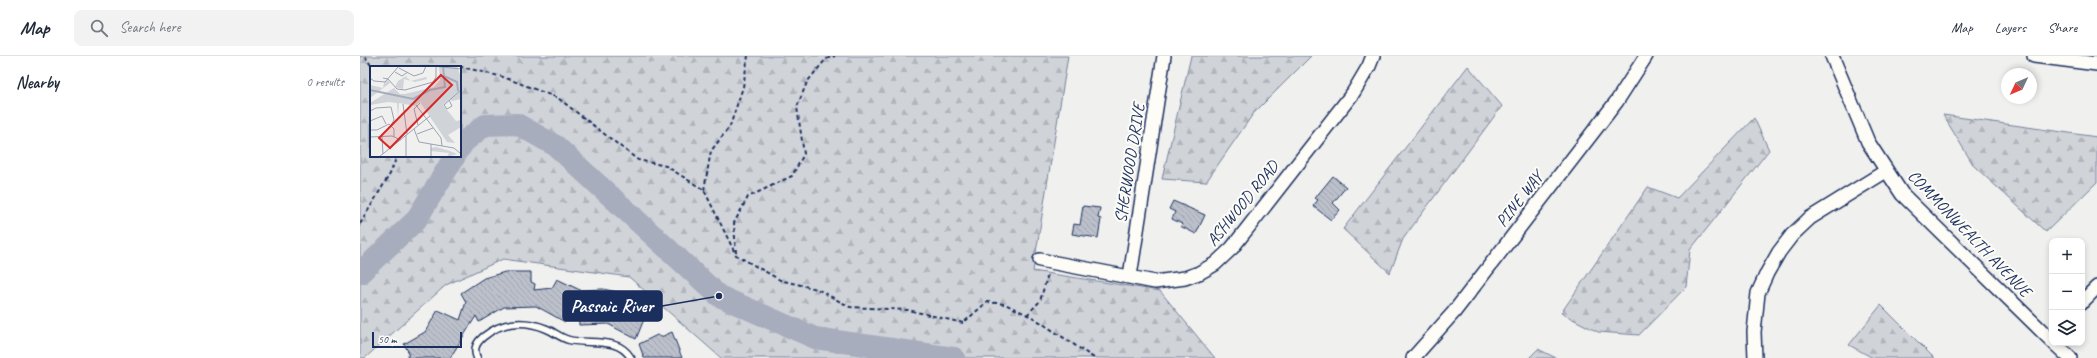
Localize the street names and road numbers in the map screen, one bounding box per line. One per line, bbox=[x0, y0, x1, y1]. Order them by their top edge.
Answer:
street label: SHERWOOD DRIVE bbox=[1110, 99, 1150, 224]
street label: ASHWOOD ROAD bbox=[1202, 155, 1284, 250]
street label: PINE WAY bbox=[1491, 165, 1550, 231]
street label: COMMONWEALTH AVENUE bbox=[1903, 165, 2038, 303]

